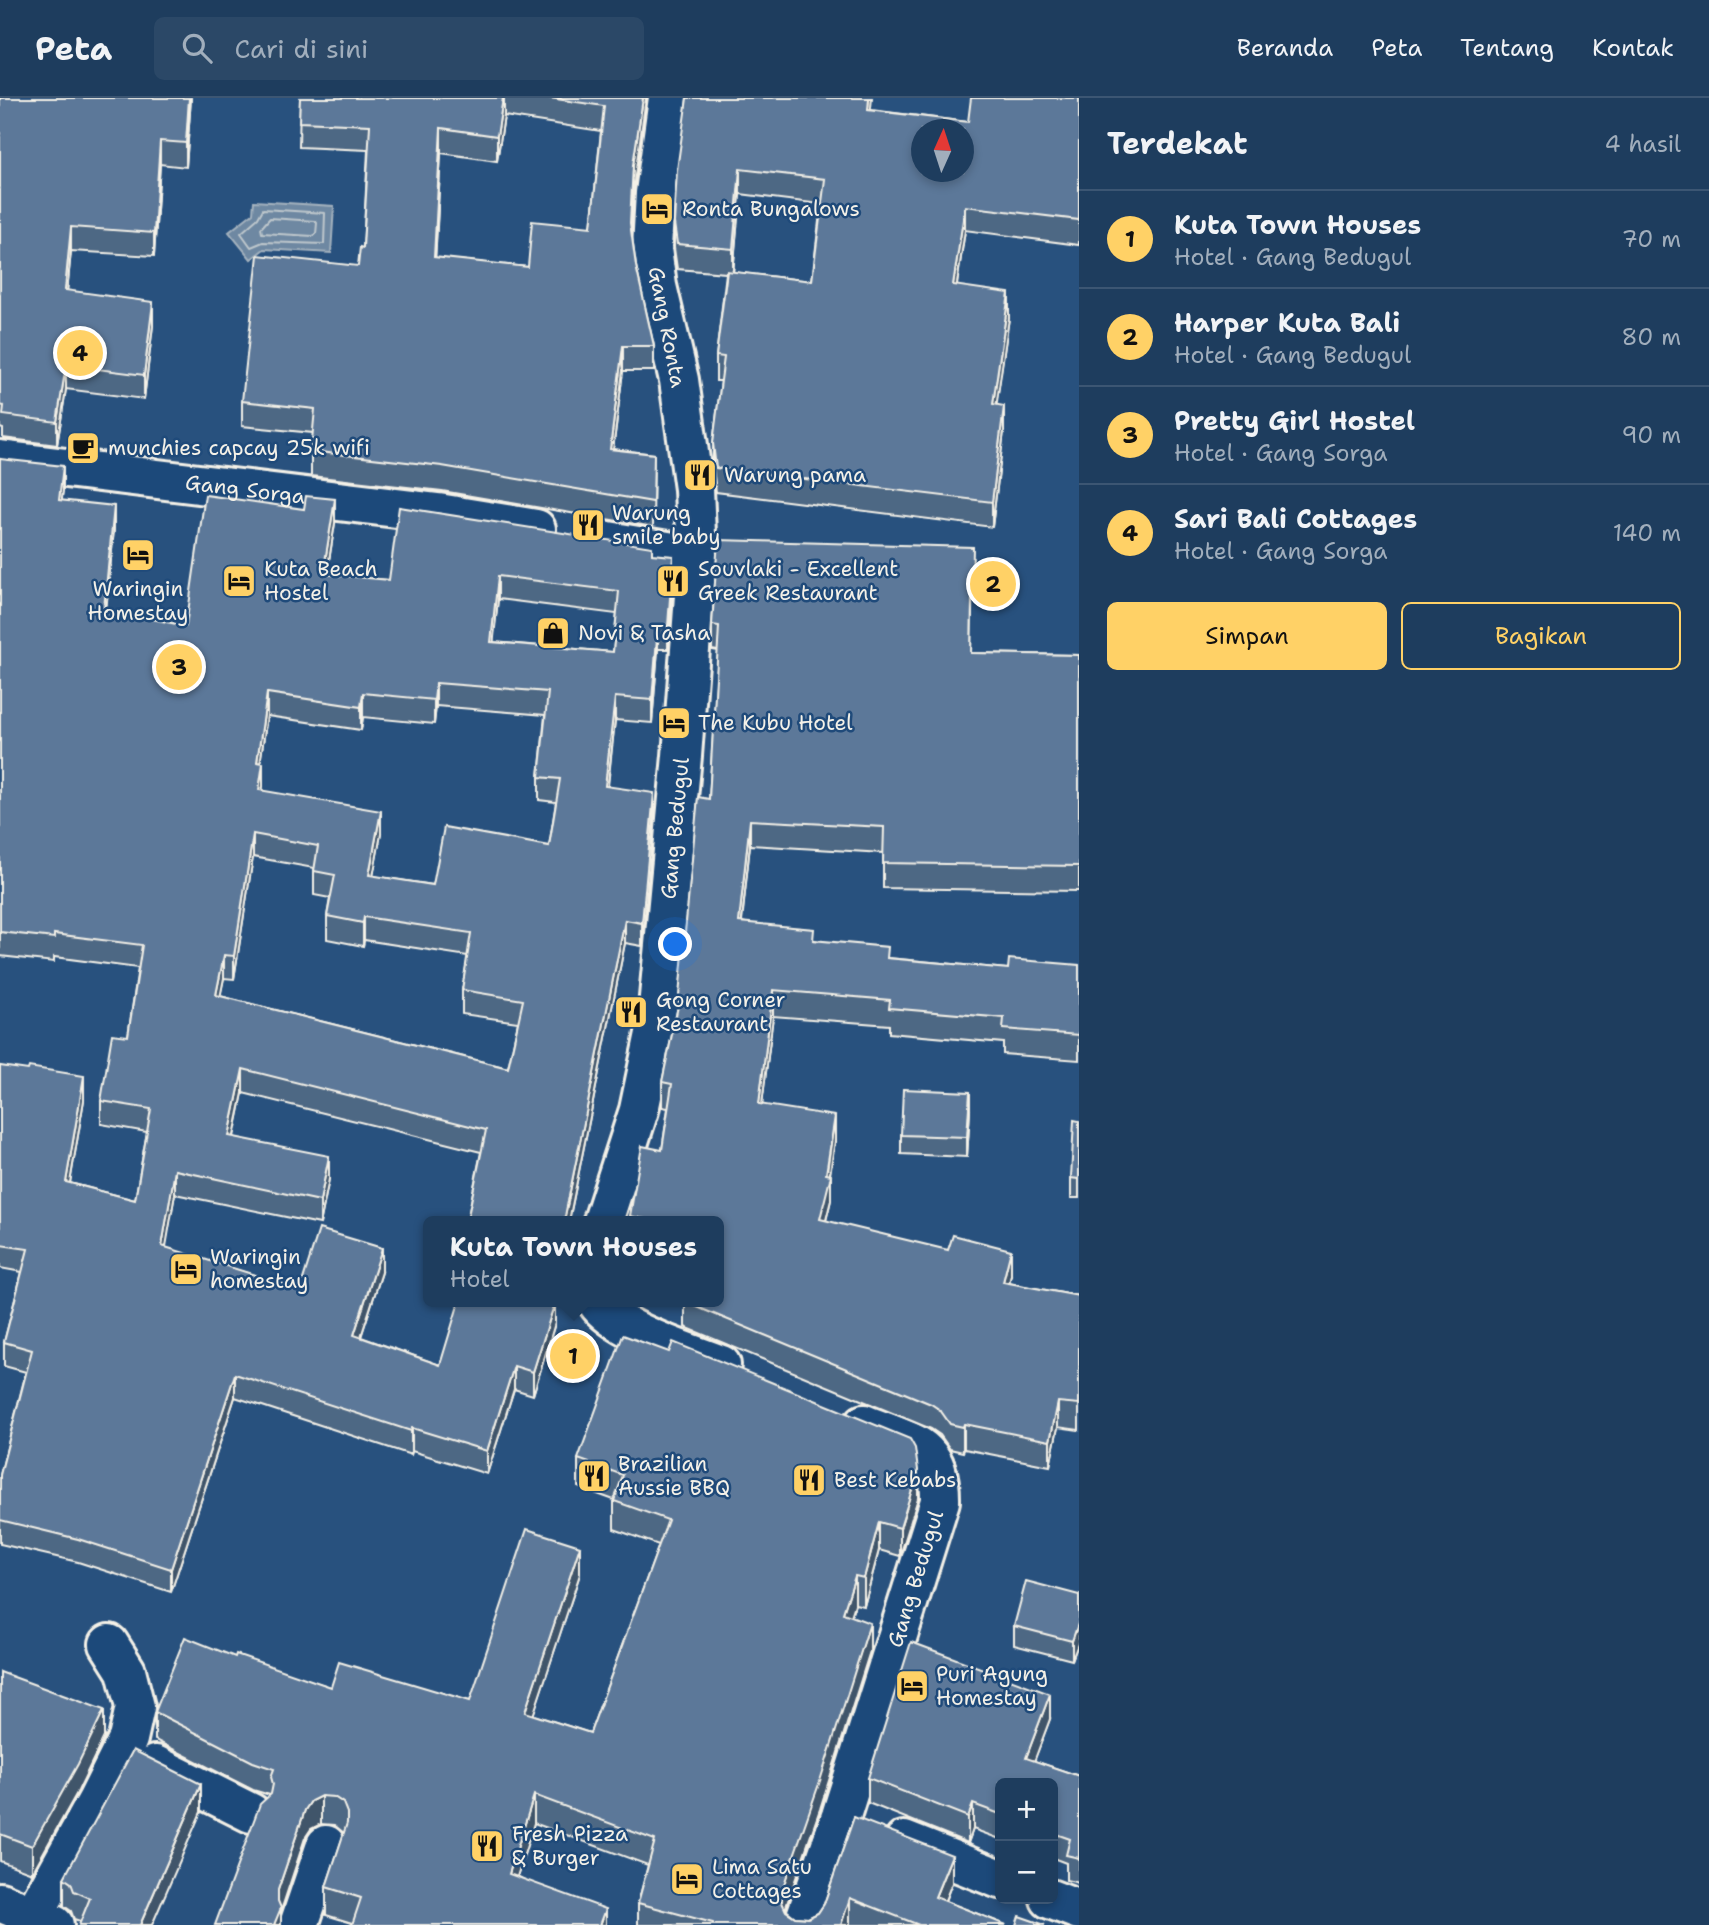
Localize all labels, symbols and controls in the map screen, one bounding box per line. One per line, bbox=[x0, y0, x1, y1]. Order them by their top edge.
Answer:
search box bbox=[154, 17, 644, 80]
text: Peta bbox=[35, 26, 112, 71]
icon: search bbox=[178, 29, 216, 67]
text: Cari di sini bbox=[234, 31, 368, 66]
text: Beranda bbox=[1237, 32, 1333, 64]
text: Peta bbox=[1371, 32, 1422, 64]
text: Tentang bbox=[1460, 32, 1554, 64]
text: Kontak bbox=[1592, 32, 1674, 64]
north arrow bbox=[911, 119, 974, 182]
text: Terdekat bbox=[1107, 123, 1247, 164]
text: 4 hasil bbox=[1605, 129, 1681, 159]
hotel icon: Ronta Bungalows bbox=[638, 190, 676, 228]
place label: Ronta Bungalows bbox=[682, 195, 860, 223]
text: Kuta Town Houses bbox=[1174, 207, 1421, 242]
text: 1 bbox=[1125, 224, 1135, 254]
text: 70 m bbox=[1622, 224, 1681, 254]
text: Hotel · Gang Bedugul bbox=[1174, 242, 1411, 272]
street label: Gang Ronta bbox=[642, 264, 692, 390]
text: Harper Kuta Bali bbox=[1174, 305, 1400, 340]
text: 2 bbox=[1122, 322, 1138, 352]
text: 80 m bbox=[1622, 322, 1681, 352]
pin: 4 bbox=[57, 327, 103, 379]
text: Hotel · Gang Bedugul bbox=[1174, 340, 1411, 370]
text: Pretty Girl Hostel bbox=[1174, 403, 1415, 438]
text: 3 bbox=[1122, 420, 1138, 450]
text: 90 m bbox=[1621, 420, 1681, 450]
cafe icon: munchies capcay 25k wifi bbox=[64, 429, 102, 467]
place label: munchies capcay 25k wifi bbox=[108, 434, 370, 462]
text: Hotel · Gang Sorga bbox=[1174, 438, 1388, 468]
restaurant icon: Warung pama bbox=[681, 456, 719, 494]
place label: Warung pama bbox=[724, 461, 866, 489]
street label: Gang Sorga bbox=[184, 469, 307, 511]
place label: Warung smile baby bbox=[612, 499, 721, 551]
text: Sari Bali Cottages bbox=[1174, 501, 1417, 536]
restaurant icon: Warung smile baby bbox=[569, 506, 607, 544]
text: 4 bbox=[1122, 518, 1138, 548]
text: 140 m bbox=[1613, 518, 1681, 548]
hotel icon: Waringin Homestay bbox=[119, 536, 157, 574]
text: Hotel · Gang Sorga bbox=[1174, 536, 1388, 566]
place label: Kuta Beach Hostel bbox=[264, 555, 378, 607]
place label: Souvlaki - Excellent Greek Restaurant bbox=[698, 555, 898, 607]
pin: 2 bbox=[970, 558, 1016, 610]
hotel icon: Kuta Beach Hostel bbox=[220, 562, 258, 600]
restaurant icon: Souvlaki - Excellent Greek Restaurant bbox=[654, 562, 692, 600]
place label: Waringin Homestay bbox=[88, 575, 188, 627]
button: Simpan bbox=[1107, 602, 1387, 670]
button: Bagikan bbox=[1401, 602, 1681, 670]
shop icon: Novi & Tasha bbox=[534, 614, 572, 652]
place label: Novi & Tasha bbox=[578, 619, 710, 647]
pin: 3 bbox=[156, 641, 202, 693]
hotel icon: The Kubu Hotel bbox=[655, 704, 693, 742]
place label: The Kubu Hotel bbox=[698, 709, 853, 737]
street label: Gang Bedugul bbox=[654, 756, 696, 900]
your location bbox=[658, 927, 692, 961]
place label: Gong Corner Restaurant bbox=[656, 986, 786, 1038]
restaurant icon: Gong Corner Restaurant bbox=[612, 993, 650, 1031]
popup bbox=[423, 1216, 724, 1307]
text: Kuta Town Houses bbox=[450, 1229, 697, 1264]
place label: Waringin homestay bbox=[210, 1243, 308, 1295]
hotel icon: Waringin homestay bbox=[167, 1250, 205, 1288]
text: Hotel bbox=[450, 1264, 509, 1294]
pin: 1 bbox=[550, 1330, 596, 1382]
place label: Brazilian Aussie BBQ bbox=[618, 1450, 730, 1502]
restaurant icon: Brazilian Aussie BBQ bbox=[575, 1457, 613, 1495]
restaurant icon: Best Kebabs bbox=[790, 1461, 828, 1499]
place label: Best Kebabs bbox=[834, 1466, 956, 1494]
street label: Gang Bedugul bbox=[881, 1506, 950, 1651]
place label: Puri Agung Homestay bbox=[936, 1660, 1048, 1712]
hotel icon: Puri Agung Homestay bbox=[893, 1667, 931, 1705]
map controls bbox=[995, 1778, 1058, 1904]
button: + bbox=[995, 1778, 1058, 1841]
place label: Fresh Pizza & Burger bbox=[512, 1820, 628, 1872]
restaurant icon: Fresh Pizza & Burger bbox=[468, 1827, 506, 1865]
button: − bbox=[995, 1841, 1058, 1904]
place label: Lima Satu Cottages bbox=[712, 1853, 812, 1905]
hotel icon: Lima Satu Cottages bbox=[668, 1860, 706, 1898]

